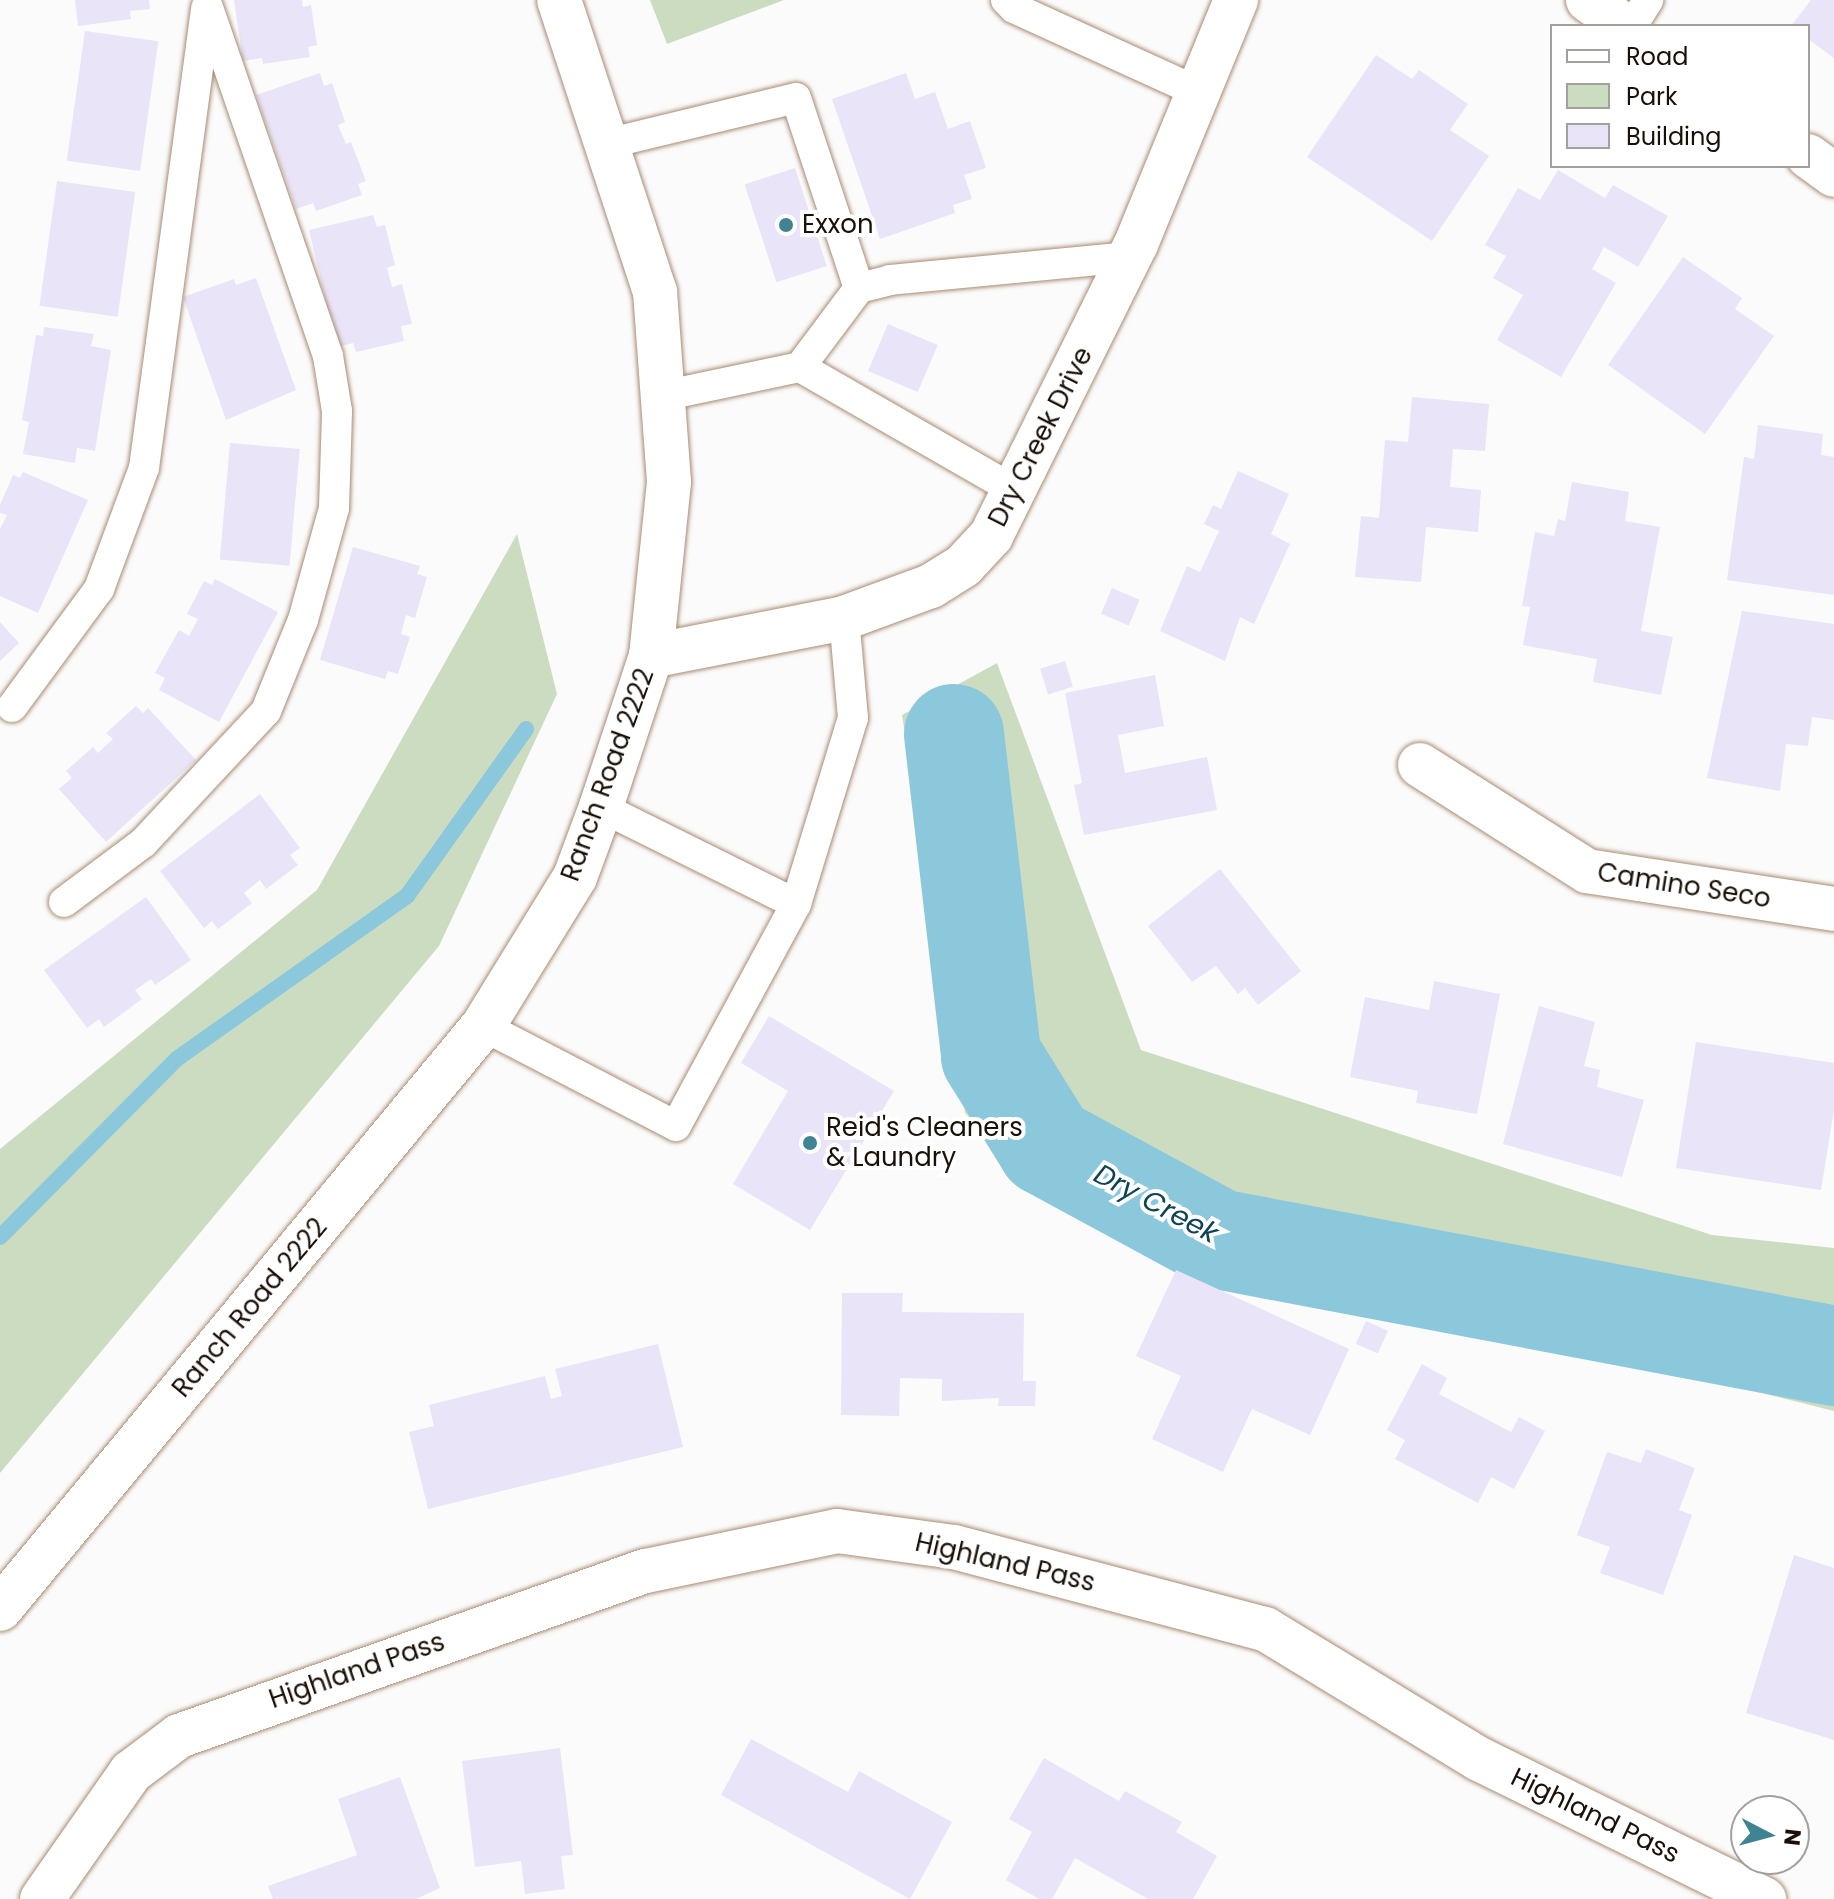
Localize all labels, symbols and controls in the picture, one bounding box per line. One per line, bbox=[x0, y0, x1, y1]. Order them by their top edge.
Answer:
legend bbox=[1550, 24, 1810, 168]
text: Road bbox=[1626, 40, 1688, 73]
text: Park bbox=[1626, 80, 1677, 113]
text: Building bbox=[1626, 120, 1722, 153]
place label: Exxon bbox=[802, 209, 874, 241]
marker: Exxon bbox=[777, 216, 795, 234]
street label: Dry Creek Drive bbox=[982, 342, 1100, 532]
street label: Ranch Road 2222 bbox=[555, 665, 661, 885]
street label: Camino Seco bbox=[1595, 857, 1773, 915]
place label: Reid's Cleaners & Laundry bbox=[826, 1112, 1023, 1174]
marker: Reid's Cleaners & Laundry bbox=[801, 1134, 819, 1152]
water label: Dry Creek bbox=[1088, 1157, 1224, 1251]
street label: Ranch Road 2222 bbox=[166, 1212, 334, 1404]
street label: Highland Pass bbox=[912, 1527, 1098, 1599]
street label: Highland Pass bbox=[265, 1626, 449, 1716]
street label: Highland Pass bbox=[1506, 1762, 1684, 1870]
north arrow bbox=[1730, 1795, 1810, 1875]
text: N bbox=[1776, 1827, 1809, 1847]

